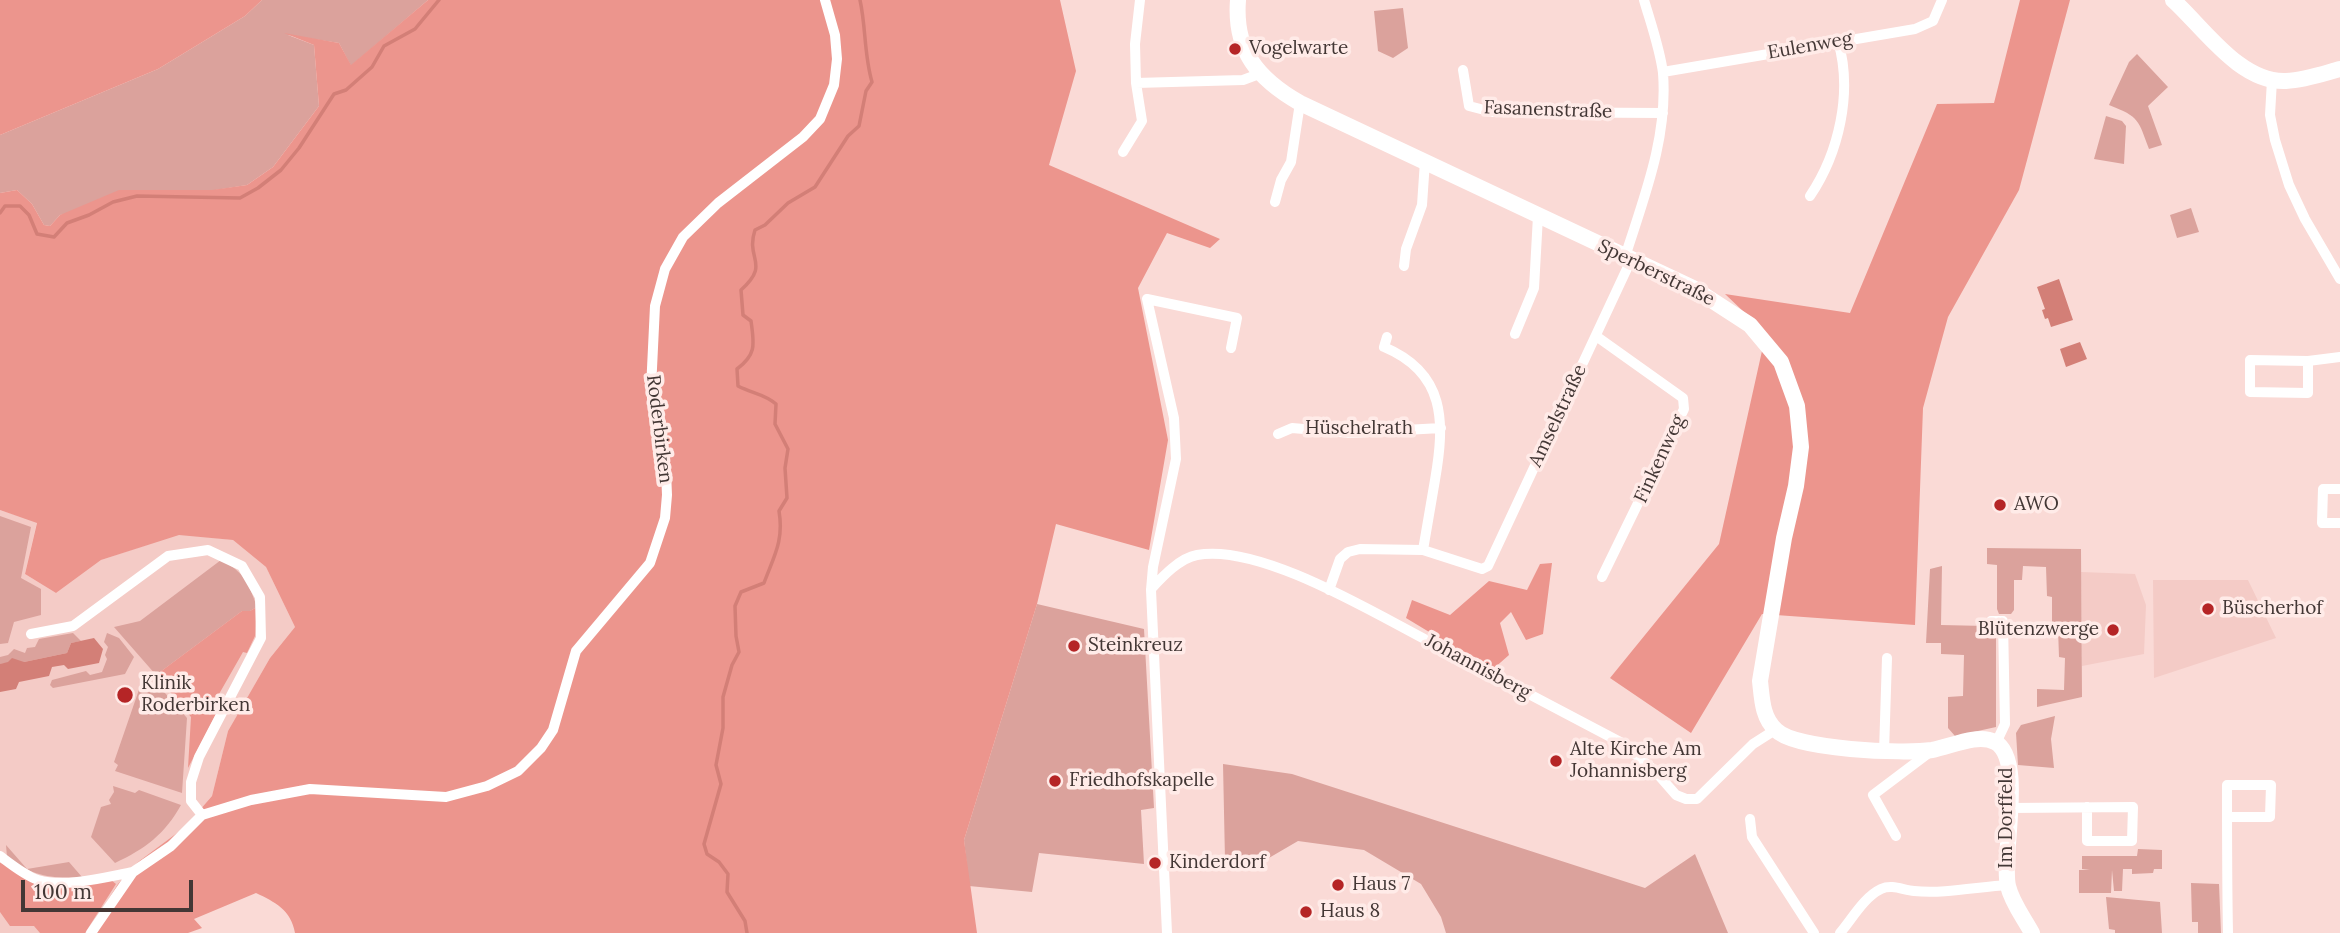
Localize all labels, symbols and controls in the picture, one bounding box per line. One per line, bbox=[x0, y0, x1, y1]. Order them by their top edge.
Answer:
street label: Eulenweg bbox=[1766, 27, 1854, 65]
place label: Vogelwarte bbox=[1249, 38, 1348, 60]
marker: Vogelwarte bbox=[1227, 41, 1243, 57]
street label: Fasanenstraße bbox=[1483, 96, 1613, 124]
street label: Sperberstraße bbox=[1594, 235, 1718, 311]
street label: Amselstraße bbox=[1524, 361, 1592, 471]
street label: Roderbirken bbox=[641, 373, 677, 485]
street label: Finkenweg bbox=[1630, 411, 1690, 507]
street label: Hüschelrath bbox=[1305, 418, 1413, 440]
place label: AWO bbox=[2014, 494, 2059, 516]
marker: AWO bbox=[1992, 497, 2008, 513]
place label: Büscherhof bbox=[2222, 598, 2323, 620]
marker: Büscherhof bbox=[2200, 601, 2216, 617]
place label: Blütenzwerge bbox=[1978, 619, 2099, 641]
marker: Blütenzwerge bbox=[2105, 622, 2121, 638]
street label: Johannisberg bbox=[1421, 630, 1535, 704]
place label: Steinkreuz bbox=[1088, 635, 1183, 657]
marker: Steinkreuz bbox=[1066, 638, 1082, 654]
place label: Klinik Roderbirken bbox=[141, 673, 250, 717]
marker: Klinik Roderbirken bbox=[115, 685, 135, 705]
place label: Alte Kirche Am Johannisberg bbox=[1570, 739, 1702, 783]
marker: Alte Kirche Am Johannisberg bbox=[1548, 753, 1564, 769]
street label: Im Dorffeld bbox=[1996, 767, 2018, 869]
place label: Friedhofskapelle bbox=[1069, 770, 1214, 792]
marker: Friedhofskapelle bbox=[1047, 773, 1063, 789]
place label: Kinderdorf bbox=[1169, 852, 1266, 874]
marker: Kinderdorf bbox=[1147, 855, 1163, 871]
scale bar bbox=[24, 866, 196, 910]
place label: Haus 7 bbox=[1352, 874, 1410, 896]
marker: Haus 7 bbox=[1330, 877, 1346, 893]
text: 100 m bbox=[34, 878, 92, 905]
place label: Haus 8 bbox=[1320, 901, 1380, 923]
marker: Haus 8 bbox=[1298, 904, 1314, 920]

